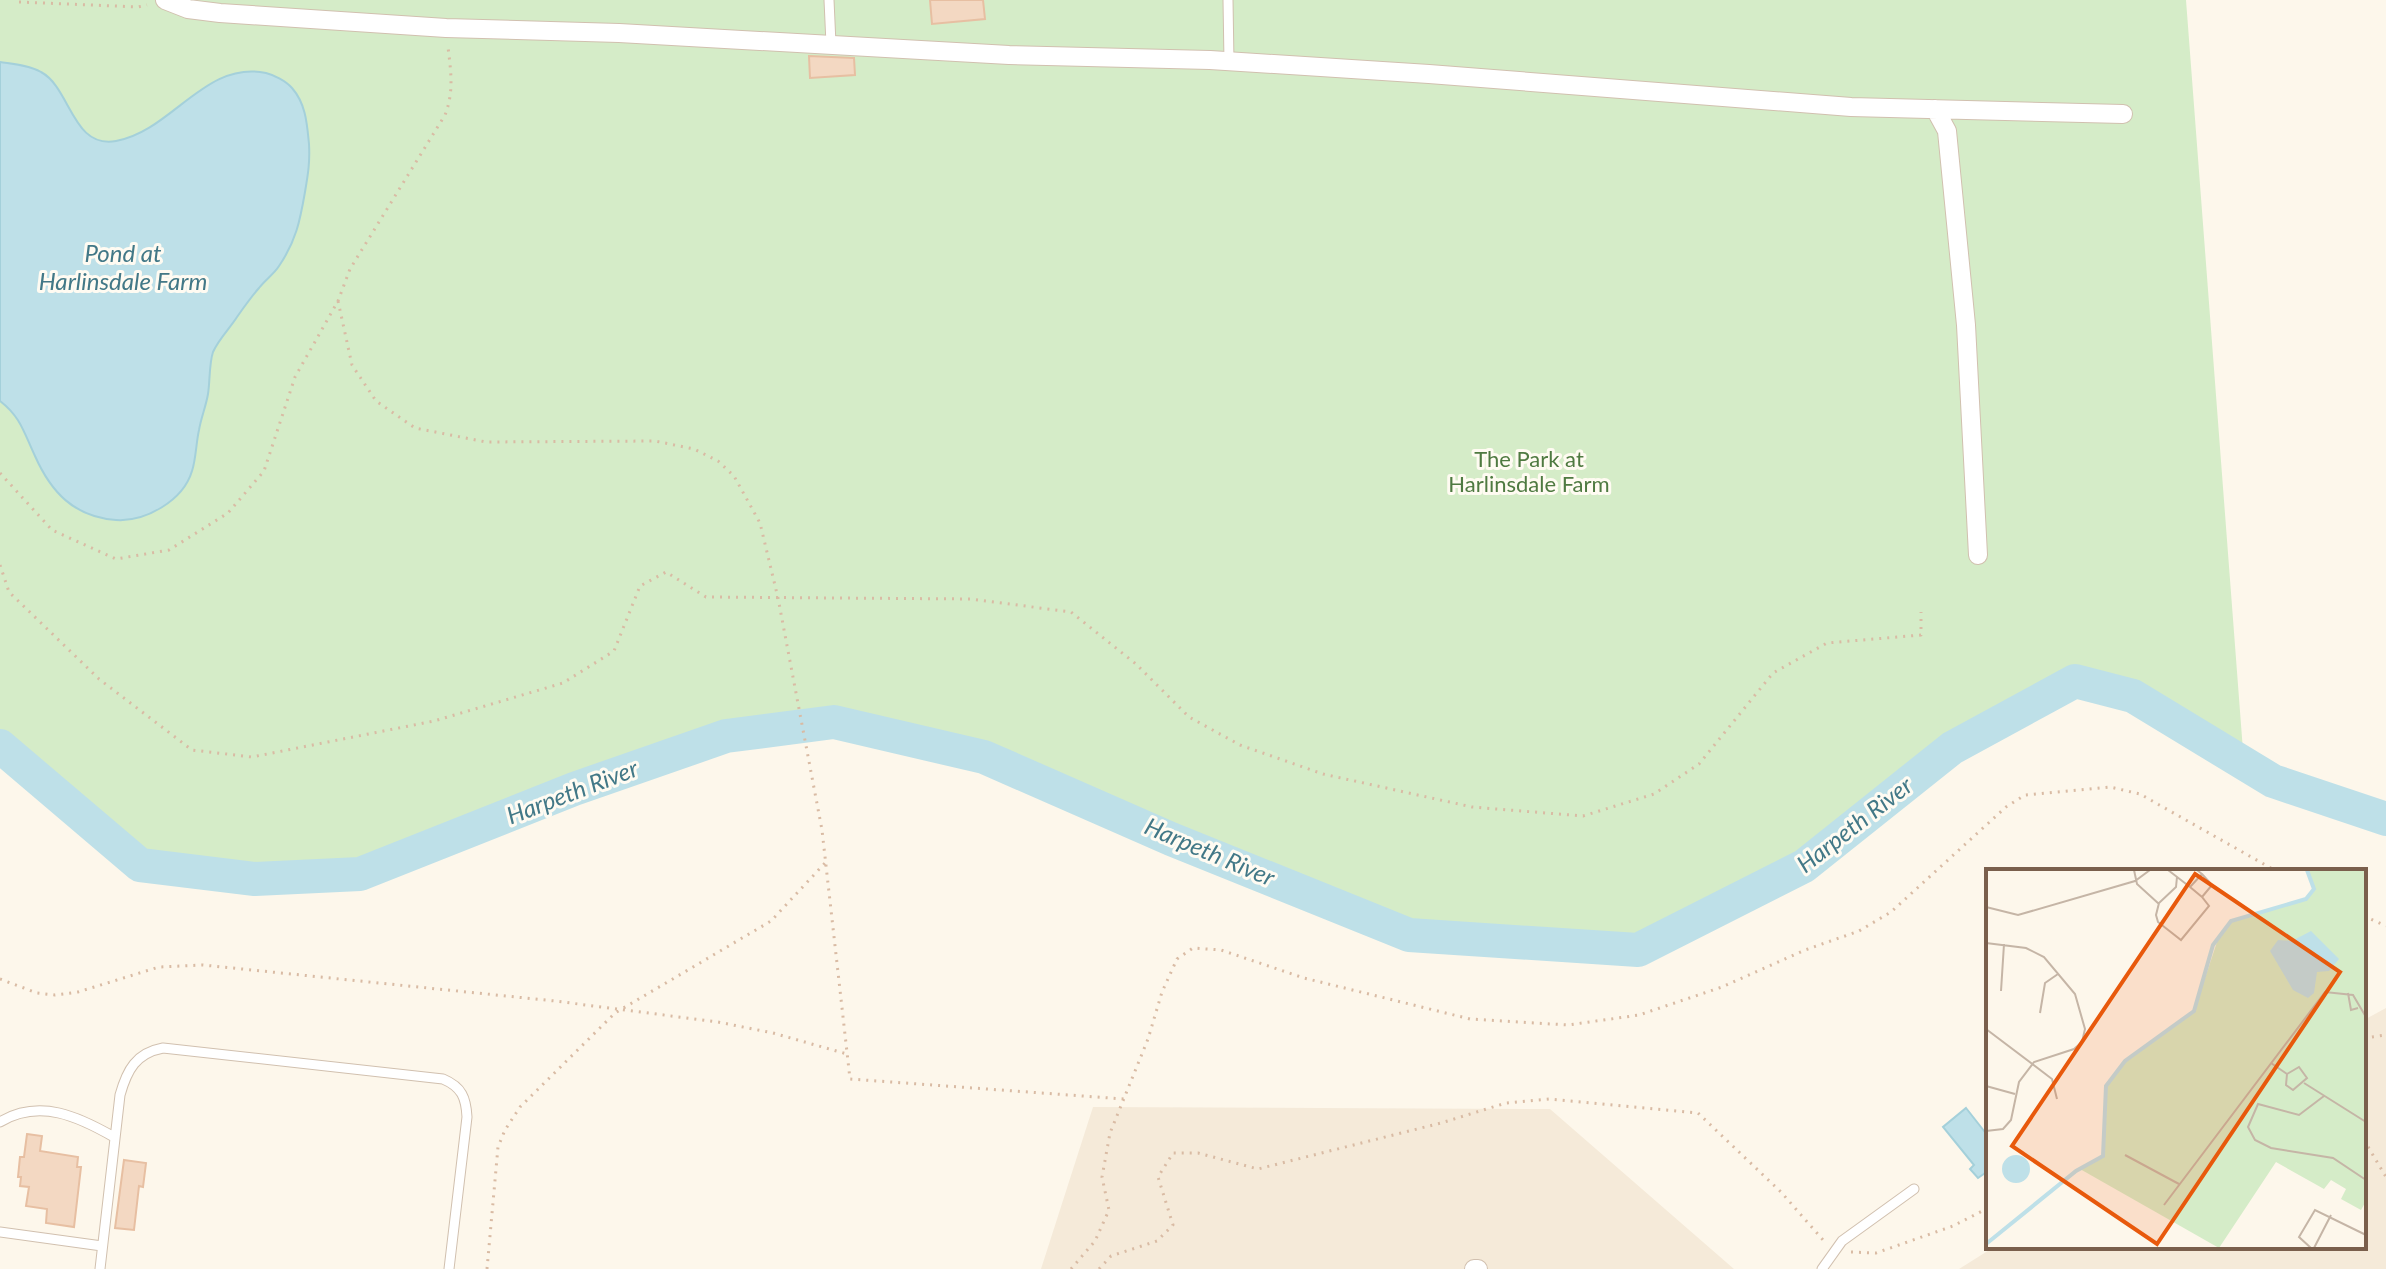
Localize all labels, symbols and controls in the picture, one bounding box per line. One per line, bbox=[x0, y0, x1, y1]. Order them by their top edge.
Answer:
water label: Pond at Harlinsdale Farm bbox=[39, 238, 207, 295]
park label: The Park at Harlinsdale Farm bbox=[1448, 445, 1610, 497]
water label: Harpeth River bbox=[502, 752, 642, 829]
water label: Harpeth River bbox=[1791, 770, 1918, 878]
water label: Harpeth River bbox=[1141, 811, 1280, 892]
inset map bbox=[1986, 869, 2366, 1249]

